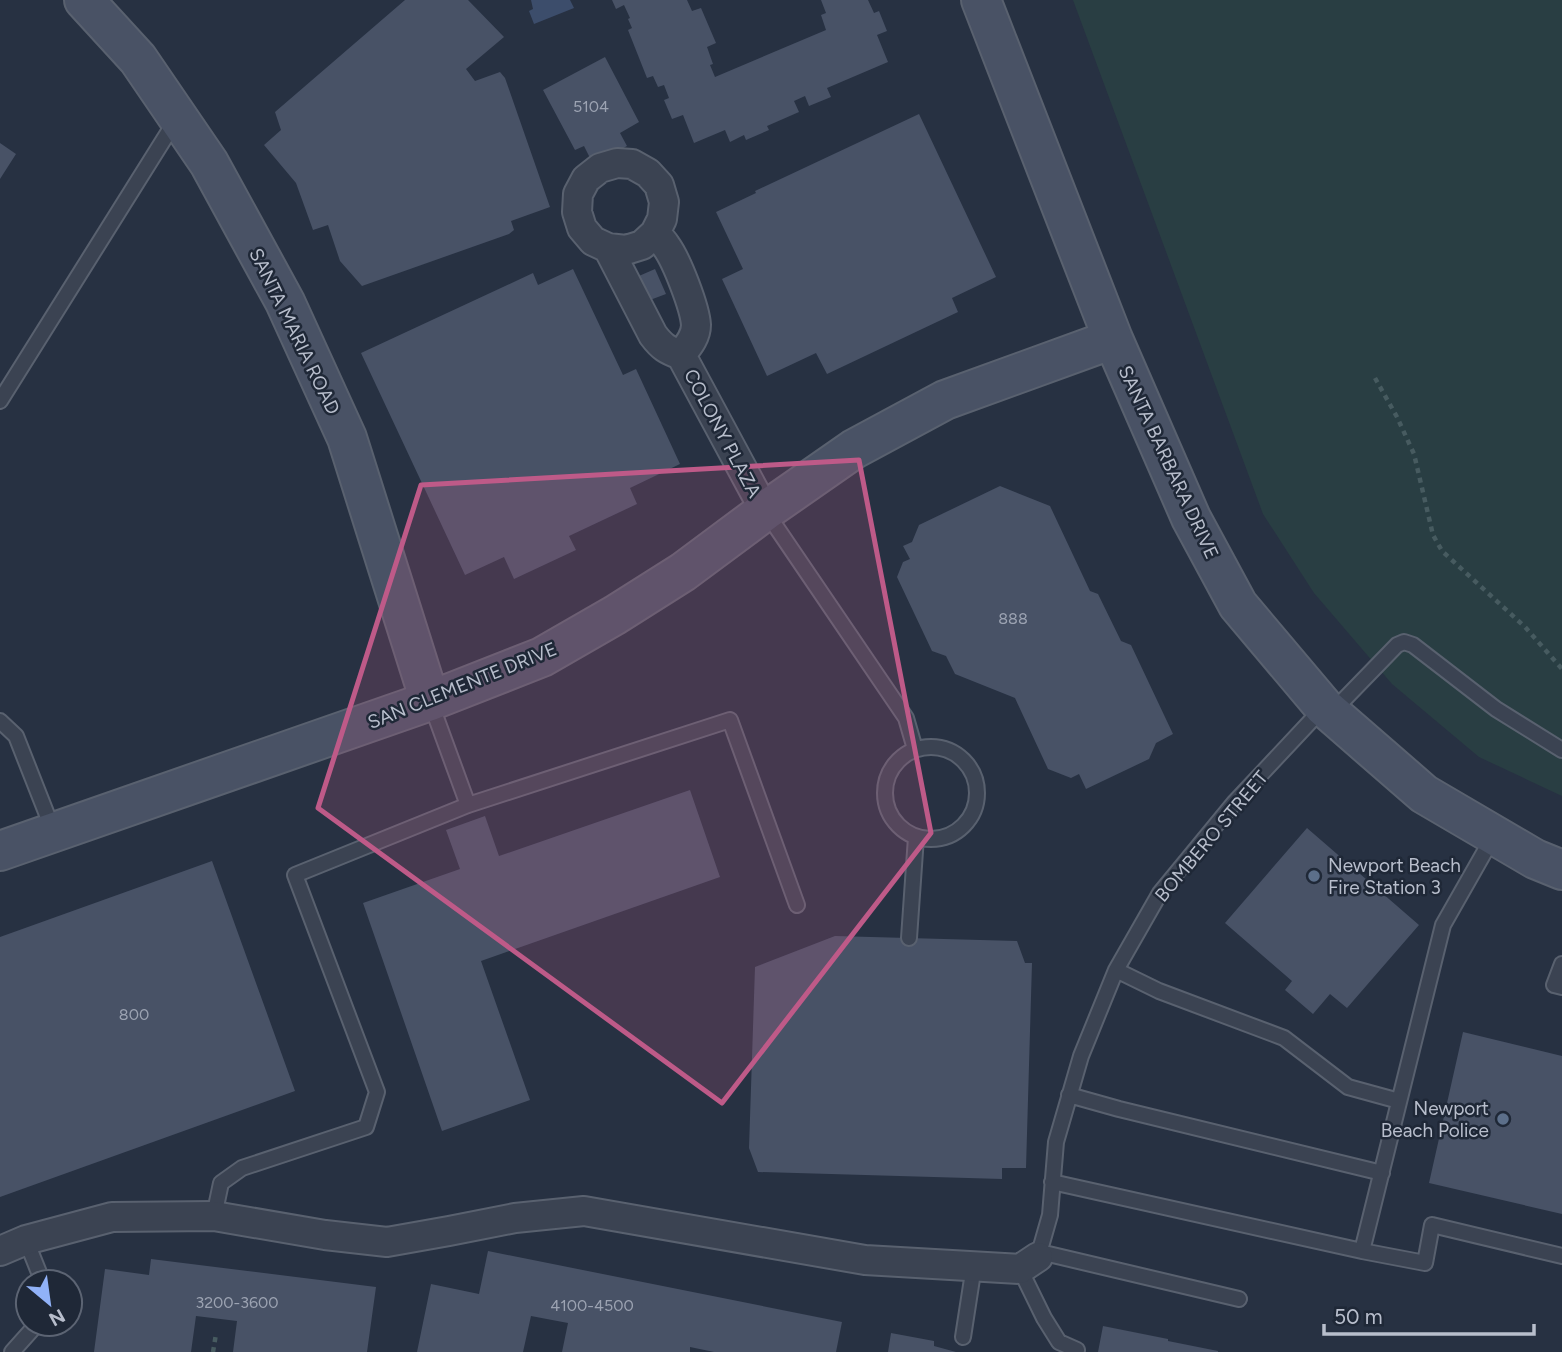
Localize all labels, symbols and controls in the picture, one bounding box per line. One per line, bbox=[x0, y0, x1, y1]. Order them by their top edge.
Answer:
house number: 5104 bbox=[573, 97, 609, 116]
street label: SANTA MARIA ROAD bbox=[244, 244, 345, 418]
street label: SANTA BARBARA DRIVE bbox=[1114, 362, 1224, 563]
street label: COLONY PLAZA bbox=[679, 365, 766, 502]
house number: 888 bbox=[998, 609, 1028, 628]
street label: SAN CLEMENTE DRIVE bbox=[364, 637, 560, 734]
street label: BOMBERO STREET bbox=[1150, 766, 1273, 906]
place label: Newport Beach Fire Station 3 bbox=[1328, 854, 1461, 899]
marker: Newport Beach Fire Station 3 bbox=[1306, 868, 1322, 884]
house number: 800 bbox=[119, 1005, 149, 1024]
place label: Newport Beach Police bbox=[1381, 1097, 1489, 1142]
marker: Newport Beach Police bbox=[1495, 1111, 1511, 1127]
north arrow bbox=[14, 1268, 84, 1338]
scale bar bbox=[1324, 1292, 1534, 1336]
house number: 3200-3600 bbox=[195, 1293, 279, 1312]
house number: 4100-4500 bbox=[550, 1296, 634, 1315]
text: N bbox=[45, 1304, 69, 1331]
text: 50 m bbox=[1334, 1304, 1383, 1329]

